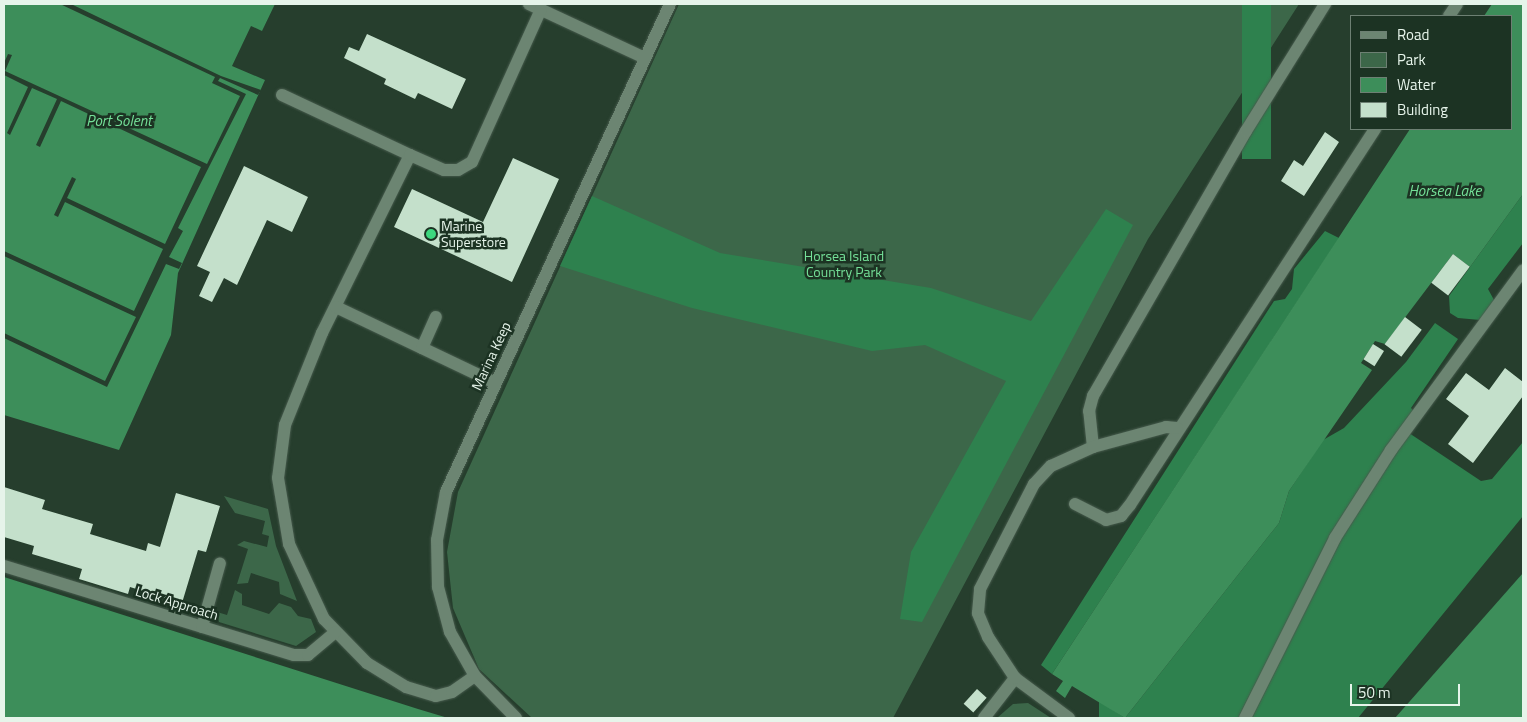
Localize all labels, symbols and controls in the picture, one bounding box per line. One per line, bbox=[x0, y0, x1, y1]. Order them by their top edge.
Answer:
legend bbox=[1350, 15, 1512, 130]
text: Road bbox=[1397, 23, 1429, 46]
text: Park bbox=[1397, 48, 1426, 71]
text: Water bbox=[1397, 73, 1436, 96]
text: Building bbox=[1397, 98, 1448, 121]
water label: Port Solent bbox=[86, 112, 152, 130]
water label: Horsea Lake bbox=[1409, 182, 1481, 200]
place label: Marine Superstore bbox=[441, 218, 506, 250]
marker: Marine Superstore bbox=[425, 228, 437, 240]
park label: Horsea Island Country Park bbox=[804, 248, 884, 280]
street label: Marina Keep bbox=[468, 319, 514, 393]
street label: Lock Approach bbox=[134, 582, 220, 624]
scale bar bbox=[1352, 674, 1462, 706]
text: 50 m bbox=[1358, 681, 1391, 704]

